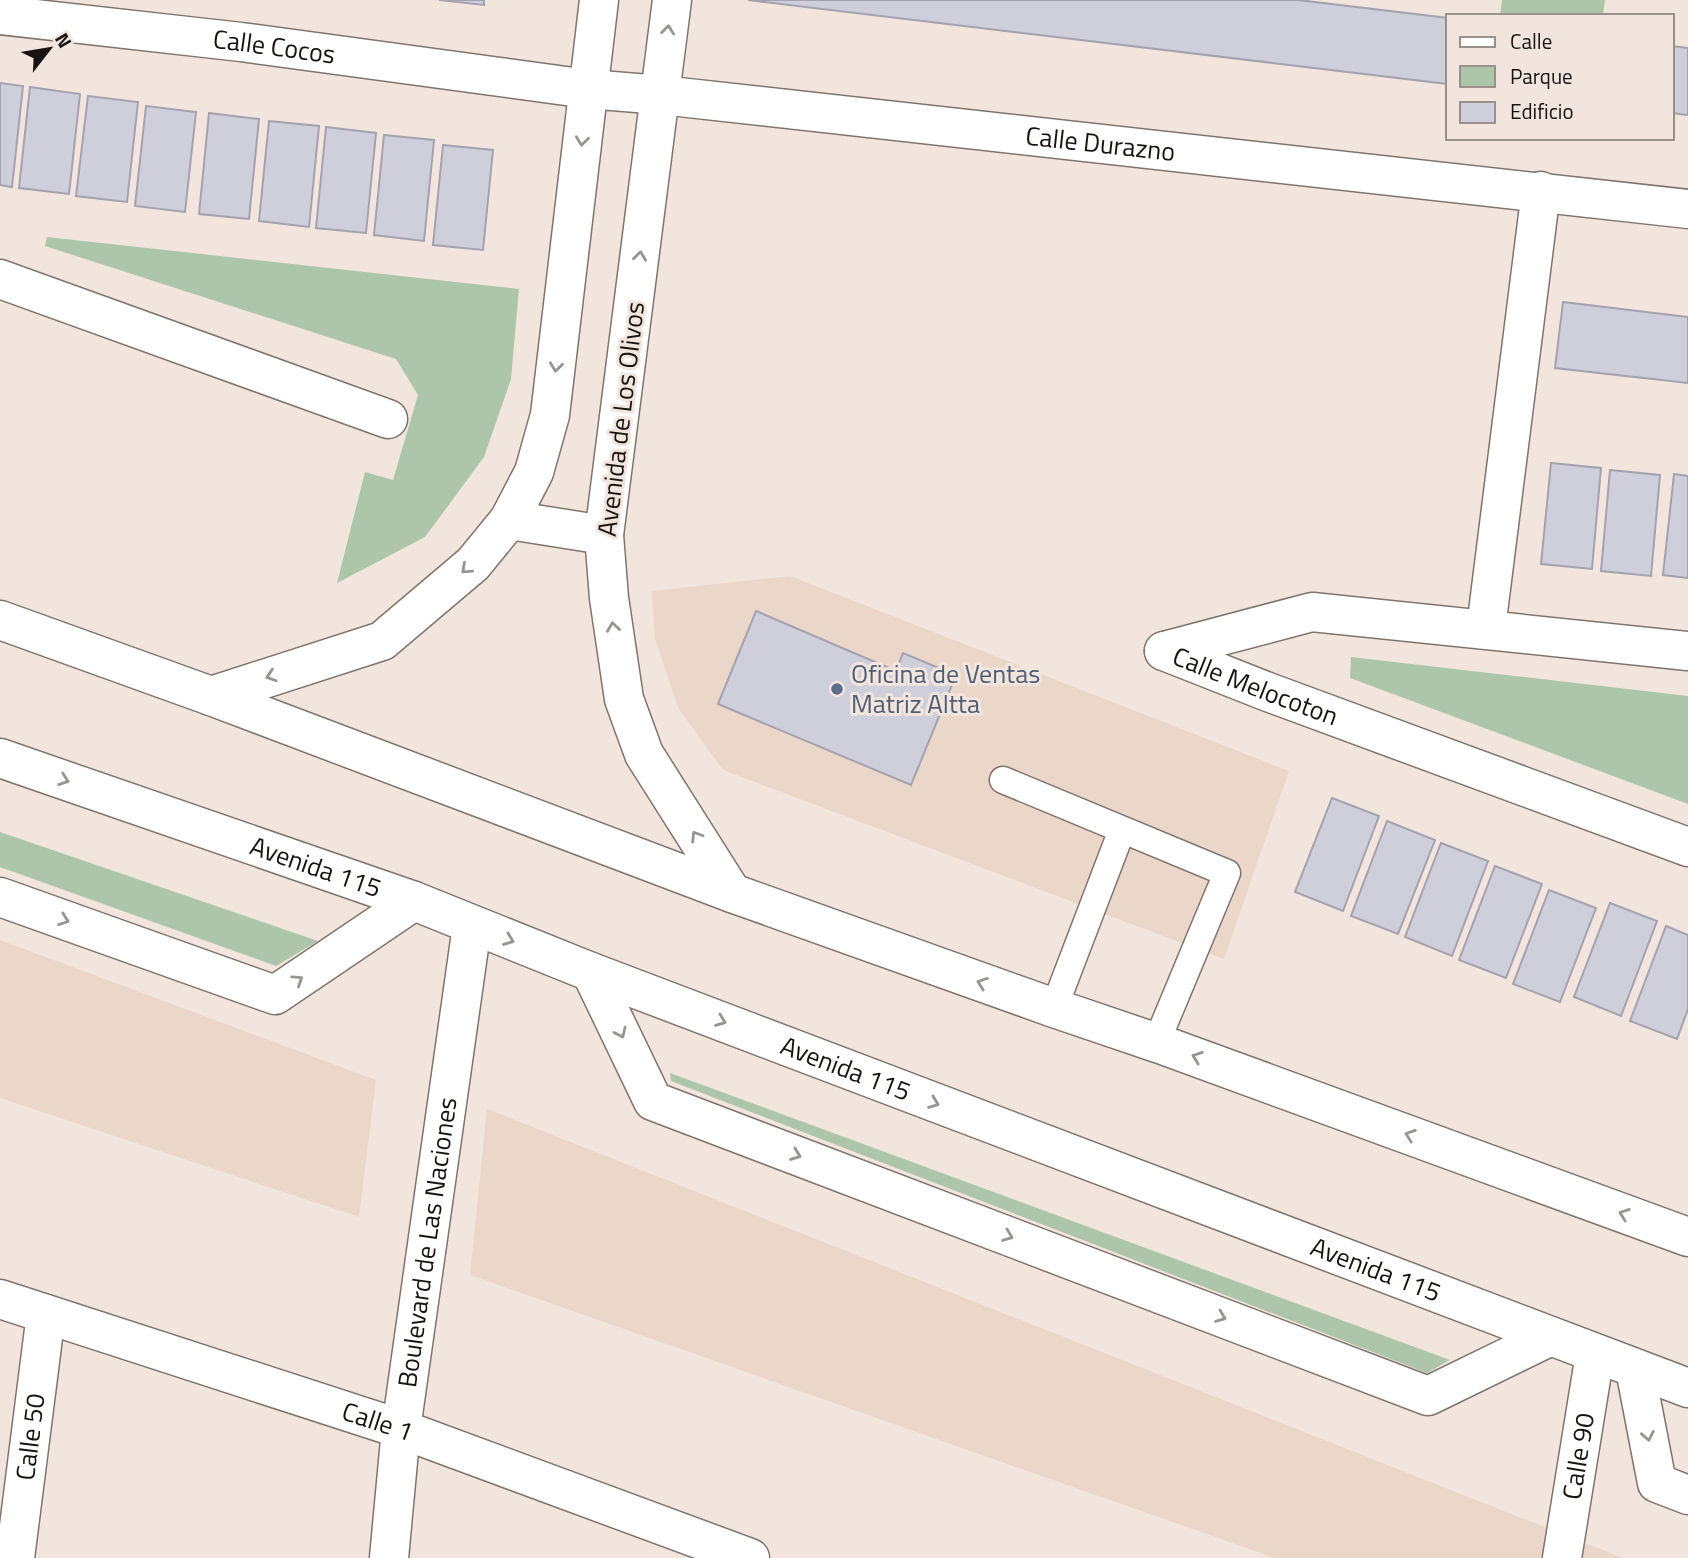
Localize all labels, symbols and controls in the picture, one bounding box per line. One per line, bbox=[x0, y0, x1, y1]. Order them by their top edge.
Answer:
north arrow bbox=[14, 14, 84, 84]
legend bbox=[1446, 14, 1674, 140]
street label: Calle Cocos bbox=[211, 19, 338, 74]
one-way arrow bbox=[661, 24, 676, 36]
text: Calle bbox=[1510, 25, 1552, 57]
text: N bbox=[48, 27, 80, 53]
text: Parque bbox=[1510, 60, 1573, 92]
text: Edificio bbox=[1510, 95, 1574, 127]
street label: Calle Durazno bbox=[1024, 116, 1177, 171]
one-way arrow bbox=[575, 135, 590, 147]
one-way arrow bbox=[633, 250, 648, 262]
street label: Avenida de Los Olivos bbox=[587, 299, 654, 538]
one-way arrow bbox=[548, 361, 563, 372]
one-way arrow bbox=[462, 561, 475, 574]
one-way arrow bbox=[606, 622, 621, 633]
street label: Calle Melocoton bbox=[1167, 636, 1344, 735]
place label: Oficina de Ventas Matriz Altta bbox=[851, 654, 1040, 723]
one-way arrow bbox=[265, 668, 277, 683]
marker: Oficina de Ventas Matriz Altta bbox=[829, 681, 845, 697]
one-way arrow bbox=[58, 772, 70, 786]
street label: Avenida 115 bbox=[245, 826, 387, 907]
one-way arrow bbox=[691, 830, 704, 843]
one-way arrow bbox=[58, 912, 70, 926]
one-way arrow bbox=[502, 932, 514, 946]
one-way arrow bbox=[290, 975, 303, 988]
one-way arrow bbox=[976, 977, 988, 991]
one-way arrow bbox=[715, 1013, 727, 1027]
one-way arrow bbox=[613, 1026, 627, 1039]
street label: Avenida 115 bbox=[775, 1026, 916, 1110]
one-way arrow bbox=[1191, 1051, 1203, 1065]
one-way arrow bbox=[927, 1094, 939, 1108]
street label: Boulevard de Las Naciones bbox=[387, 1095, 467, 1390]
one-way arrow bbox=[1405, 1130, 1417, 1144]
one-way arrow bbox=[789, 1147, 801, 1161]
one-way arrow bbox=[1618, 1208, 1630, 1222]
street label: Avenida 115 bbox=[1305, 1227, 1447, 1312]
one-way arrow bbox=[1002, 1228, 1014, 1242]
one-way arrow bbox=[1214, 1309, 1226, 1323]
street label: Calle 50 bbox=[5, 1391, 55, 1483]
street label: Calle 1 bbox=[337, 1391, 419, 1451]
street label: Calle 90 bbox=[1552, 1410, 1604, 1502]
one-way arrow bbox=[1640, 1430, 1655, 1442]

